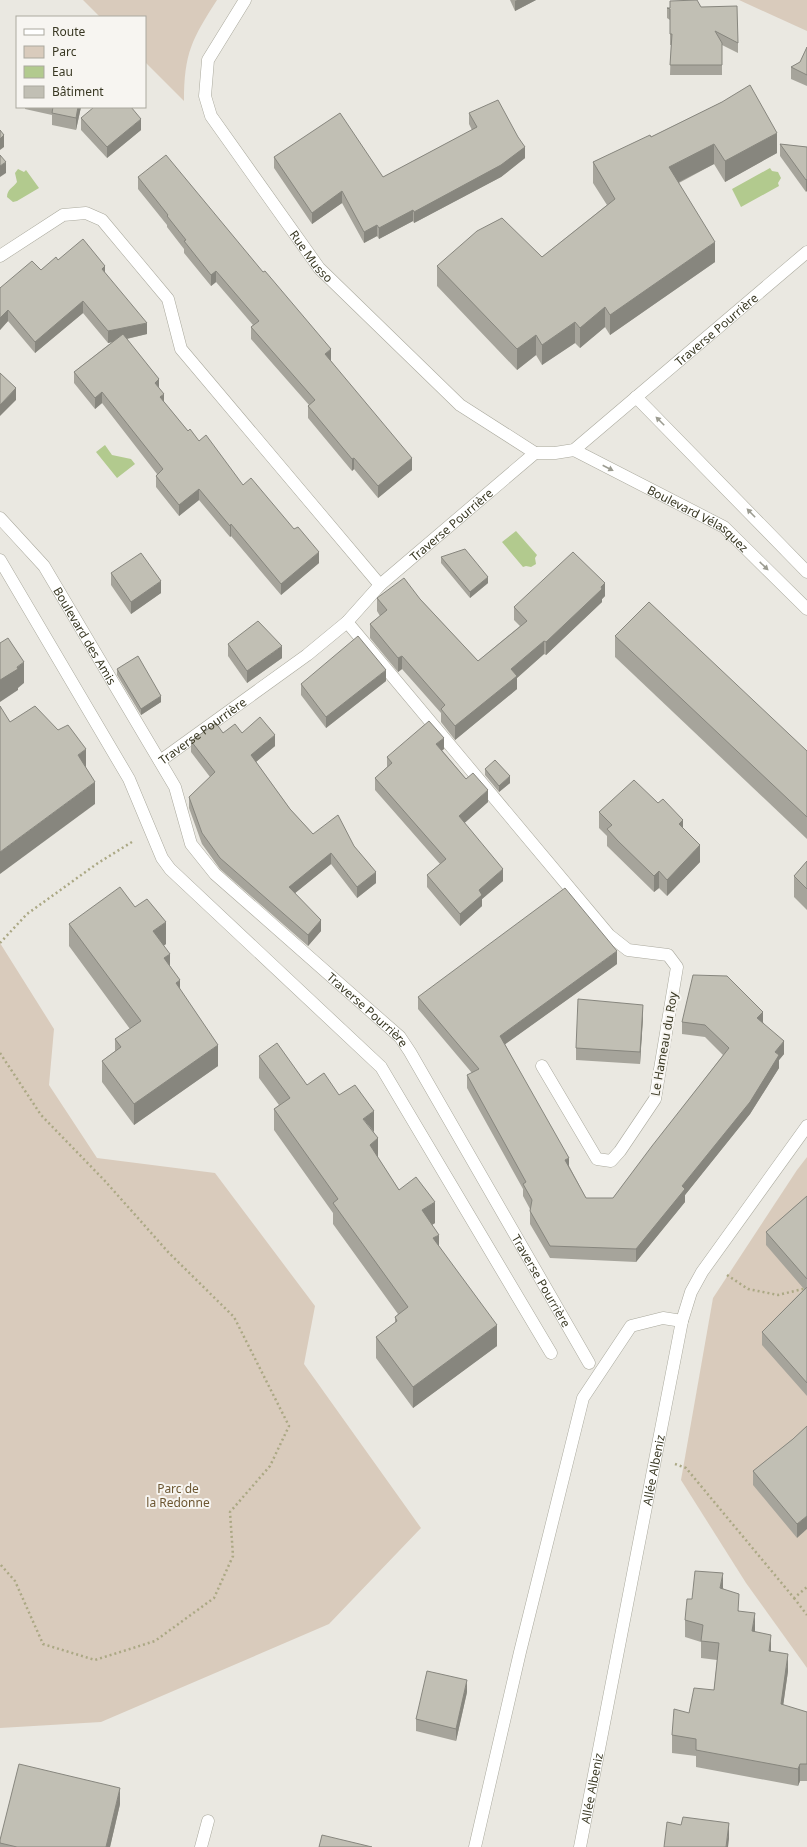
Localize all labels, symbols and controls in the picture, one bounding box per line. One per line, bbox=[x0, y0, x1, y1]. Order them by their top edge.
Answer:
legend bbox=[16, 16, 146, 108]
text: Route bbox=[52, 23, 85, 40]
text: Parc bbox=[52, 43, 77, 60]
text: Eau bbox=[52, 63, 73, 80]
text: Bâtiment bbox=[52, 83, 104, 100]
street label: Rue Musso bbox=[286, 226, 337, 286]
street label: Traverse Pourrière bbox=[671, 289, 762, 369]
one-way arrow bbox=[655, 416, 665, 426]
one-way arrow bbox=[603, 464, 614, 471]
street label: Boulevard Vélasquez bbox=[645, 481, 753, 556]
street label: Traverse Pourrière bbox=[406, 484, 496, 565]
one-way arrow bbox=[746, 508, 756, 518]
one-way arrow bbox=[759, 561, 769, 571]
street label: Boulevard des Amis bbox=[50, 583, 121, 688]
street label: Traverse Pourrière bbox=[155, 693, 250, 768]
street label: Traverse Pourrière bbox=[324, 968, 413, 1050]
street label: Le Hameau du Roy bbox=[646, 990, 682, 1097]
street label: Traverse Pourrière bbox=[508, 1231, 575, 1330]
street label: Allée Albeniz bbox=[638, 1433, 668, 1507]
park label: Parc de la Redonne bbox=[146, 1480, 210, 1511]
street label: Allée Albeniz bbox=[576, 1751, 607, 1825]

